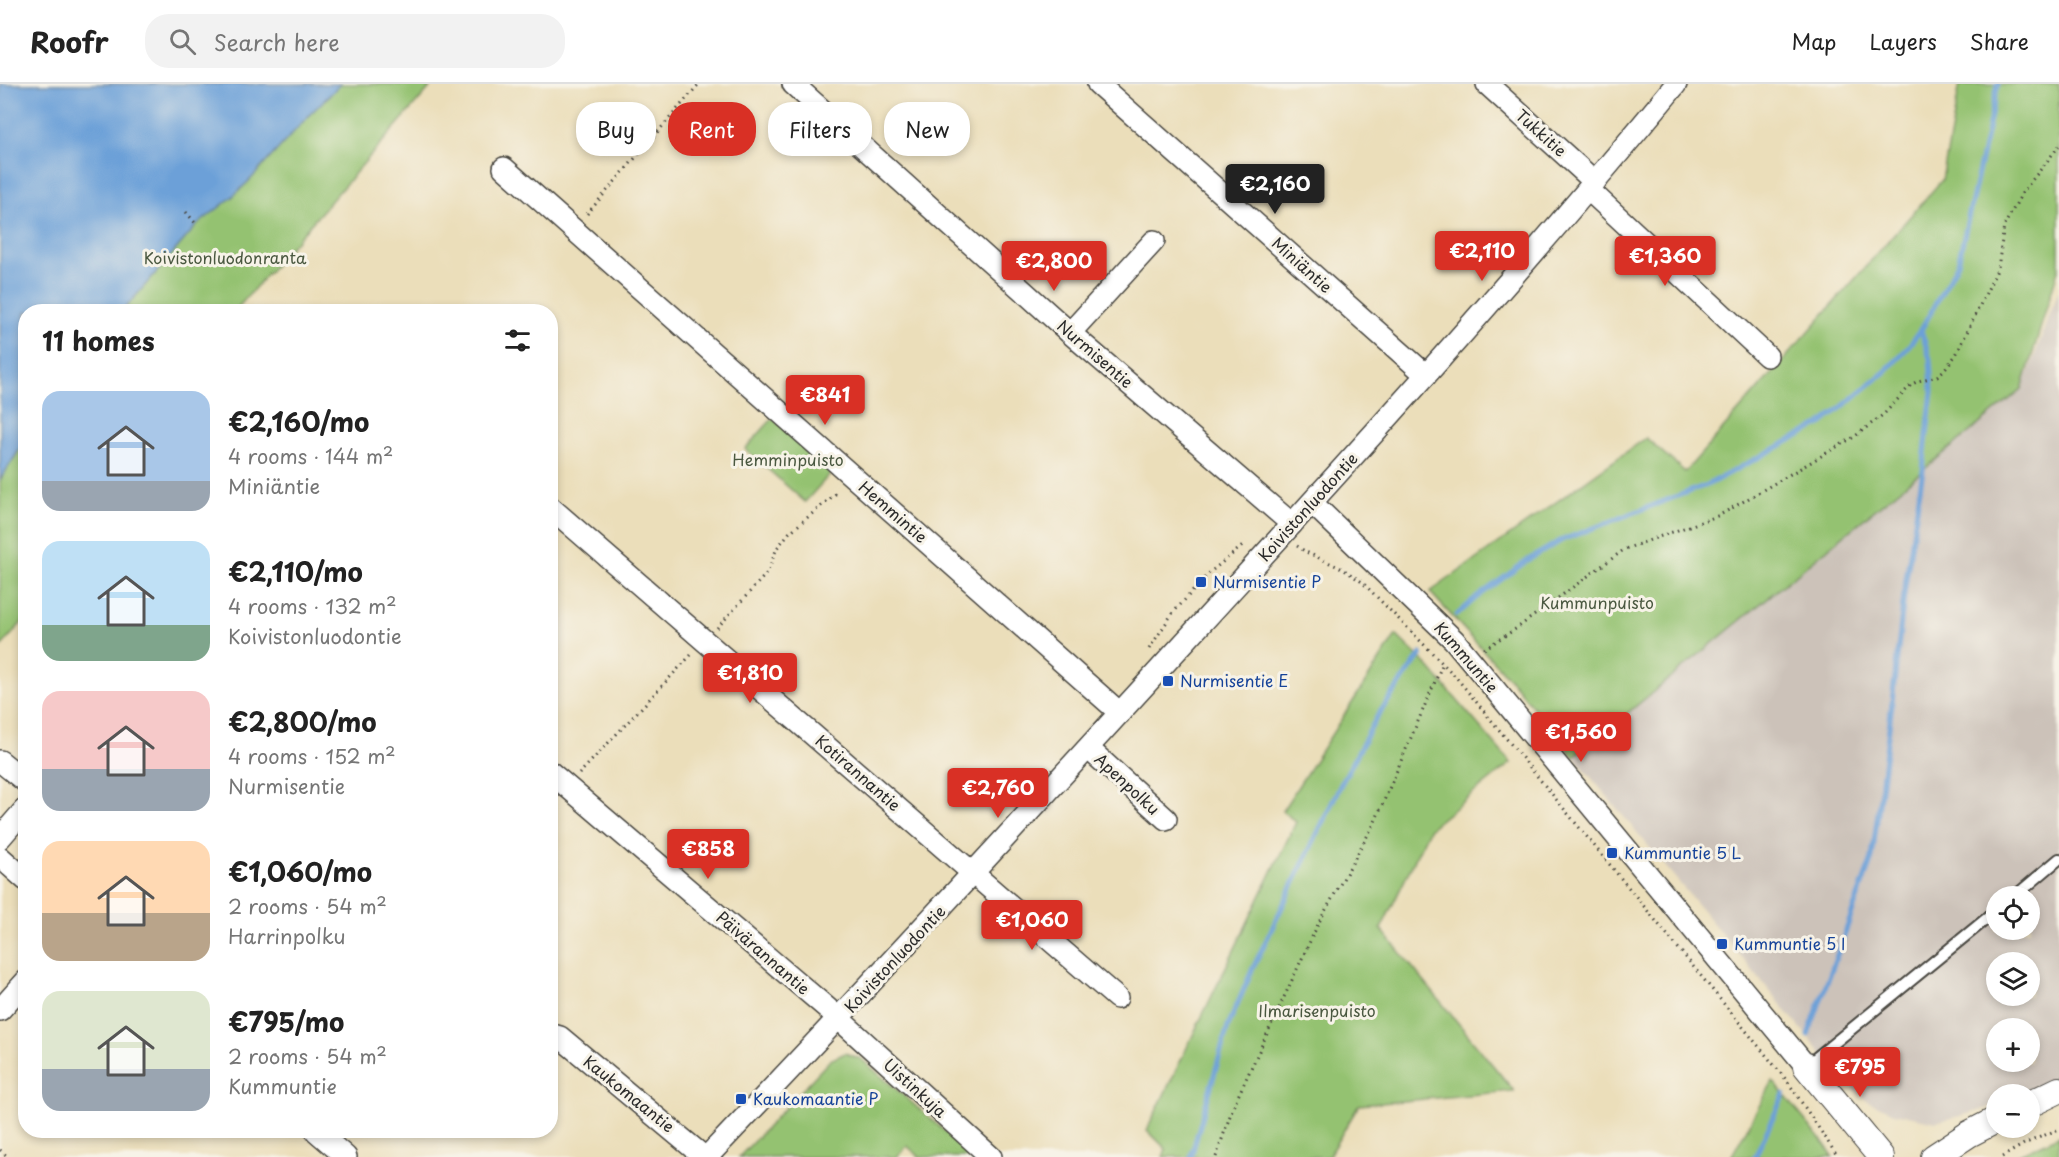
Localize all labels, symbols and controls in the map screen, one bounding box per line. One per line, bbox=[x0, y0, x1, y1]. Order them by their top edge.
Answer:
search box bbox=[145, 14, 565, 68]
text: Roofr bbox=[30, 20, 109, 63]
icon: search bbox=[166, 25, 199, 58]
text: Search here bbox=[214, 25, 339, 58]
text: Map bbox=[1792, 25, 1836, 57]
text: Layers bbox=[1869, 25, 1937, 57]
text: Share bbox=[1970, 25, 2029, 57]
chip: Buy bbox=[576, 102, 656, 156]
chip: Rent bbox=[668, 102, 756, 156]
chip: Filters bbox=[768, 102, 872, 156]
chip: New bbox=[884, 102, 970, 156]
street label: Tukkitie bbox=[1511, 103, 1572, 162]
pin: €2,160 bbox=[1226, 164, 1324, 215]
text: €2,160 bbox=[1239, 168, 1311, 198]
street label: Miniäntie bbox=[1267, 231, 1338, 298]
pin: €2,110 bbox=[1433, 231, 1531, 282]
text: €2,110 bbox=[1449, 235, 1515, 265]
pin: €1,360 bbox=[1616, 236, 1714, 287]
text: €1,360 bbox=[1629, 240, 1701, 270]
pin: €2,800 bbox=[1005, 241, 1103, 292]
park label: Koivistonluodonranta bbox=[144, 245, 307, 269]
text: €2,800 bbox=[1016, 245, 1092, 275]
street label: Nurmisentie bbox=[1052, 313, 1139, 393]
text: 11 homes bbox=[42, 321, 155, 360]
icon: filters bbox=[501, 324, 534, 357]
pin: €841 bbox=[789, 375, 861, 426]
text: €841 bbox=[800, 379, 850, 409]
text: €2,160/mo bbox=[228, 402, 369, 441]
icon: home bbox=[90, 415, 162, 487]
text: 4 rooms · 144 m² bbox=[228, 441, 393, 471]
park label: Hemminpuisto bbox=[732, 447, 844, 471]
street label: Koivistonluodontie bbox=[1252, 447, 1363, 566]
text: Miniäntie bbox=[228, 471, 320, 501]
street label: Hemmintie bbox=[854, 475, 933, 548]
text: €2,110/mo bbox=[228, 552, 363, 591]
icon: home bbox=[90, 565, 162, 637]
place label: Nurmisentie P bbox=[1213, 569, 1321, 593]
marker: Nurmisentie P bbox=[1194, 575, 1208, 589]
park label: Kummunpuisto bbox=[1540, 590, 1654, 614]
text: 4 rooms · 132 m² bbox=[228, 591, 397, 621]
street label: Kummuntie bbox=[1429, 616, 1504, 697]
text: Koivistonluodontie bbox=[228, 621, 402, 651]
pin: €1,810 bbox=[701, 653, 799, 704]
text: €1,810 bbox=[717, 657, 783, 687]
place label: Nurmisentie E bbox=[1180, 668, 1288, 692]
marker: Nurmisentie E bbox=[1161, 674, 1175, 688]
text: €2,800/mo bbox=[228, 702, 377, 741]
pin: €1,560 bbox=[1532, 712, 1630, 763]
icon: home bbox=[90, 715, 162, 787]
text: €1,560 bbox=[1545, 716, 1617, 746]
street label: Kotirannantie bbox=[811, 728, 906, 816]
text: 4 rooms · 152 m² bbox=[228, 741, 396, 771]
street label: Apenpolku bbox=[1090, 747, 1166, 820]
pin: €2,760 bbox=[949, 768, 1047, 819]
text: Nurmisentie bbox=[228, 771, 345, 801]
text: €2,760 bbox=[961, 772, 1035, 802]
pin: €858 bbox=[672, 829, 744, 880]
text: €858 bbox=[681, 833, 735, 863]
place label: Kummuntie 5 L bbox=[1624, 840, 1741, 864]
marker: Kummuntie 5 L bbox=[1605, 846, 1619, 860]
text: €1,060/mo bbox=[228, 852, 372, 891]
icon: home bbox=[90, 865, 162, 937]
map controls bbox=[1986, 886, 2040, 1138]
button: locate bbox=[1986, 886, 2040, 940]
text: 2 rooms · 54 m² bbox=[228, 891, 387, 921]
street label: Koivistonluodontie bbox=[838, 899, 950, 1017]
pin: €1,060 bbox=[983, 900, 1081, 951]
text: €1,060 bbox=[995, 904, 1069, 934]
street label: Päivärannantie bbox=[712, 905, 816, 1000]
text: Harrinpolku bbox=[228, 921, 346, 951]
place label: Kummuntie 5 I bbox=[1734, 931, 1846, 955]
marker: Kummuntie 5 I bbox=[1715, 937, 1729, 951]
button: layers bbox=[1986, 952, 2040, 1006]
park label: Ilmarisenpuisto bbox=[1258, 998, 1376, 1022]
text: €795/mo bbox=[228, 1002, 344, 1041]
icon: home bbox=[90, 1015, 162, 1087]
button: + bbox=[1986, 1018, 2040, 1072]
text: 2 rooms · 54 m² bbox=[228, 1041, 387, 1071]
pin: €795 bbox=[1824, 1047, 1896, 1098]
street label: Kaukomaantie bbox=[579, 1049, 680, 1137]
text: €795 bbox=[1834, 1051, 1886, 1081]
street label: Uistinkuja bbox=[879, 1052, 953, 1122]
text: Kummuntie bbox=[228, 1071, 336, 1101]
button: − bbox=[1986, 1084, 2040, 1138]
place label: Kaukomaantie P bbox=[753, 1086, 878, 1110]
marker: Kaukomaantie P bbox=[734, 1092, 748, 1106]

